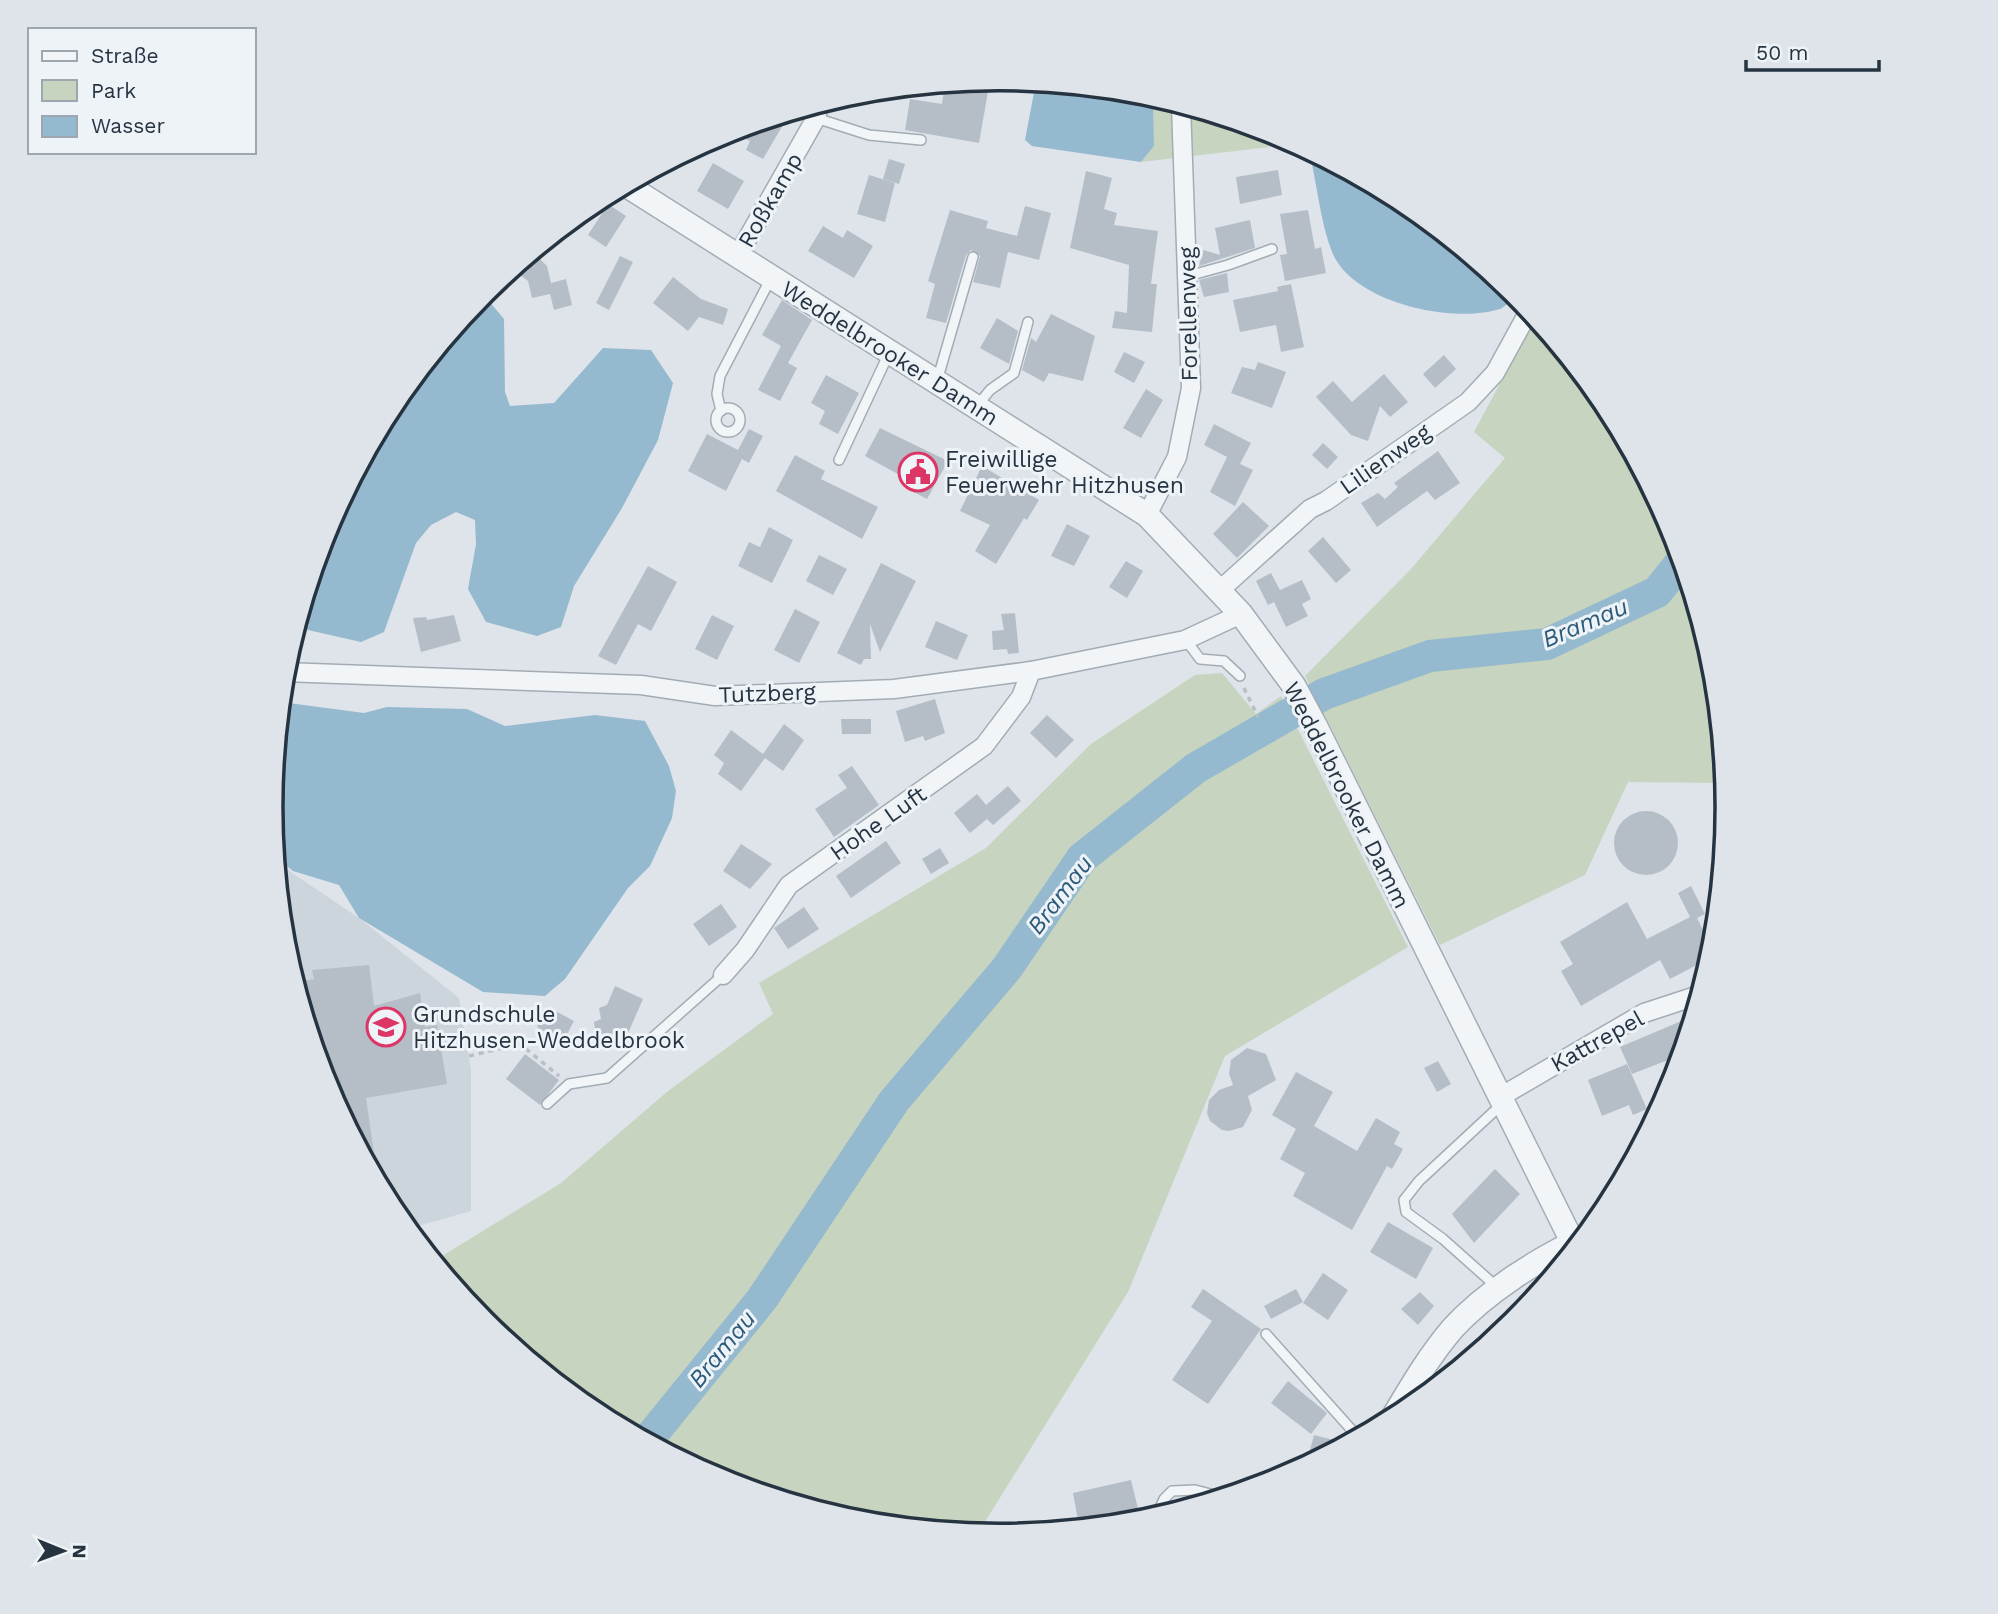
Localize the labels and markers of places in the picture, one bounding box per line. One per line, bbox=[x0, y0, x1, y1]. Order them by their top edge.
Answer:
place label: Freiwillige Feuerwehr Hitzhusen bbox=[945, 446, 1184, 499]
public building icon: Freiwillige Feuerwehr Hitzhusen bbox=[897, 451, 939, 493]
place label: Grundschule Hitzhusen-Weddelbrook bbox=[413, 1001, 685, 1054]
school or university icon: Grundschule Hitzhusen-Weddelbrook bbox=[365, 1006, 407, 1048]

